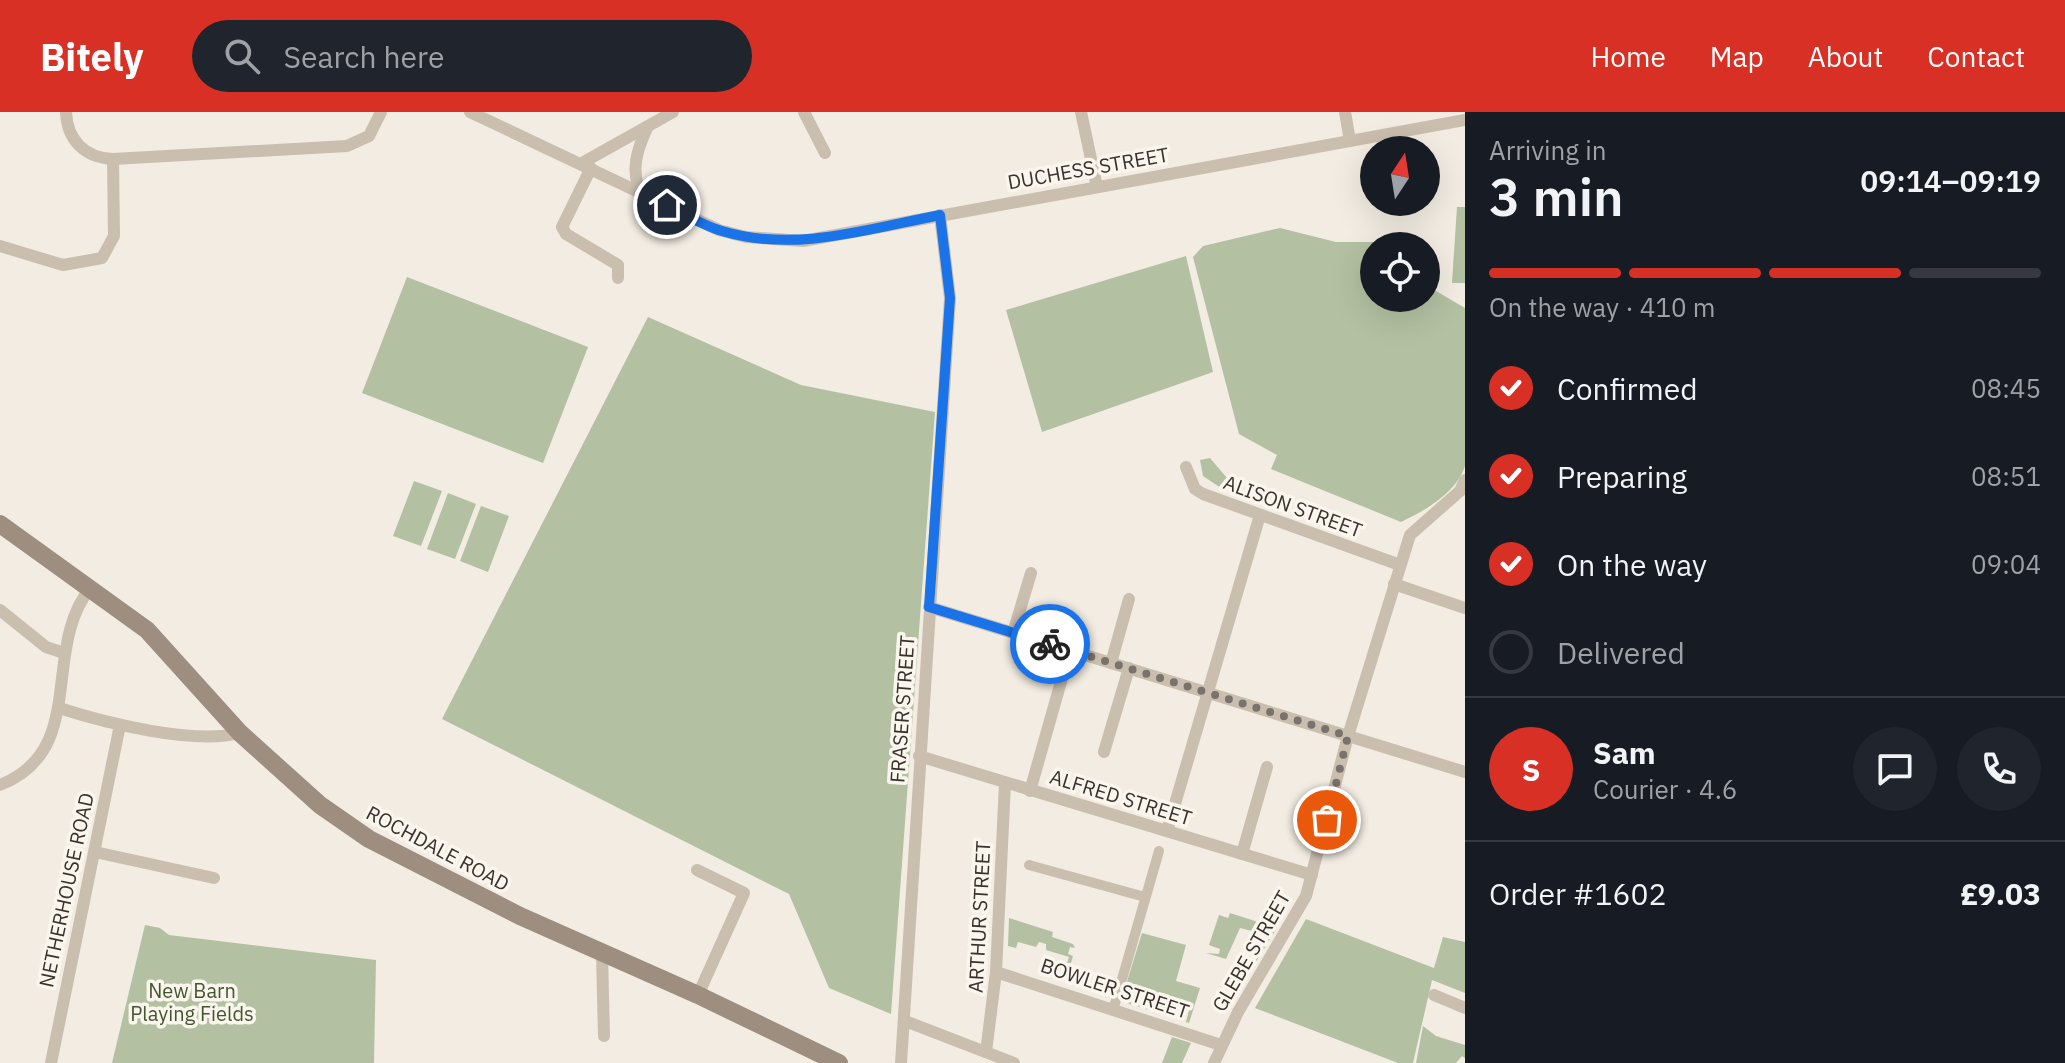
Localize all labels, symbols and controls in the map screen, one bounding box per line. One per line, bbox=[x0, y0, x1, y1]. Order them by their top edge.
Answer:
search box bbox=[192, 20, 752, 92]
text: Bitely bbox=[40, 32, 144, 81]
icon: search bbox=[220, 34, 264, 78]
text: Search here bbox=[284, 37, 444, 76]
text: Home bbox=[1590, 38, 1666, 75]
text: Map bbox=[1710, 38, 1764, 75]
text: About bbox=[1808, 38, 1883, 75]
text: Contact bbox=[1927, 38, 2025, 75]
text: Arriving in bbox=[1489, 133, 1606, 167]
north arrow bbox=[1360, 136, 1440, 216]
map controls bbox=[1360, 136, 1440, 312]
street label: DUCHESS STREET bbox=[1005, 141, 1171, 195]
text: 09:14–09:19 bbox=[1860, 161, 2041, 200]
text: 3 min bbox=[1489, 163, 1624, 230]
pin bbox=[633, 171, 701, 239]
icon: home bbox=[645, 183, 689, 227]
button: locate bbox=[1360, 232, 1440, 312]
text: On the way · 410 m bbox=[1489, 290, 1715, 324]
icon: check bbox=[1489, 366, 1533, 410]
text: Confirmed bbox=[1557, 369, 1698, 408]
text: 08:45 bbox=[1971, 371, 2041, 405]
icon: check bbox=[1489, 454, 1533, 498]
text: Preparing bbox=[1557, 457, 1687, 496]
text: 08:51 bbox=[1971, 459, 2041, 493]
street label: ALISON STREET bbox=[1220, 468, 1366, 544]
icon: check bbox=[1489, 542, 1533, 586]
text: On the way bbox=[1557, 545, 1707, 584]
text: 09:04 bbox=[1971, 547, 2041, 581]
courier bbox=[1010, 604, 1090, 684]
icon: bike bbox=[1028, 622, 1072, 666]
text: Delivered bbox=[1557, 633, 1685, 672]
street label: FRASER STREET bbox=[883, 634, 921, 784]
button: chat bbox=[1853, 727, 1937, 811]
button: phone bbox=[1957, 727, 2041, 811]
text: Sam bbox=[1593, 733, 1656, 772]
text: S bbox=[1522, 750, 1540, 789]
street label: ALFRED STREET bbox=[1047, 763, 1195, 831]
text: Courier · 4.6 bbox=[1593, 772, 1737, 806]
pin bbox=[1293, 786, 1361, 854]
street label: NETHERHOUSE ROAD bbox=[32, 790, 100, 990]
icon: bag bbox=[1305, 798, 1349, 842]
street label: ROCHDALE ROAD bbox=[362, 799, 514, 897]
street label: ARTHUR STREET bbox=[962, 840, 996, 994]
text: Order #1602 bbox=[1489, 874, 1666, 913]
text: £9.03 bbox=[1960, 874, 2041, 913]
street label: GLEBE STREET bbox=[1205, 886, 1297, 1016]
street label: BOWLER STREET bbox=[1037, 951, 1193, 1025]
park label: New Barn Playing Fields bbox=[130, 977, 254, 1027]

